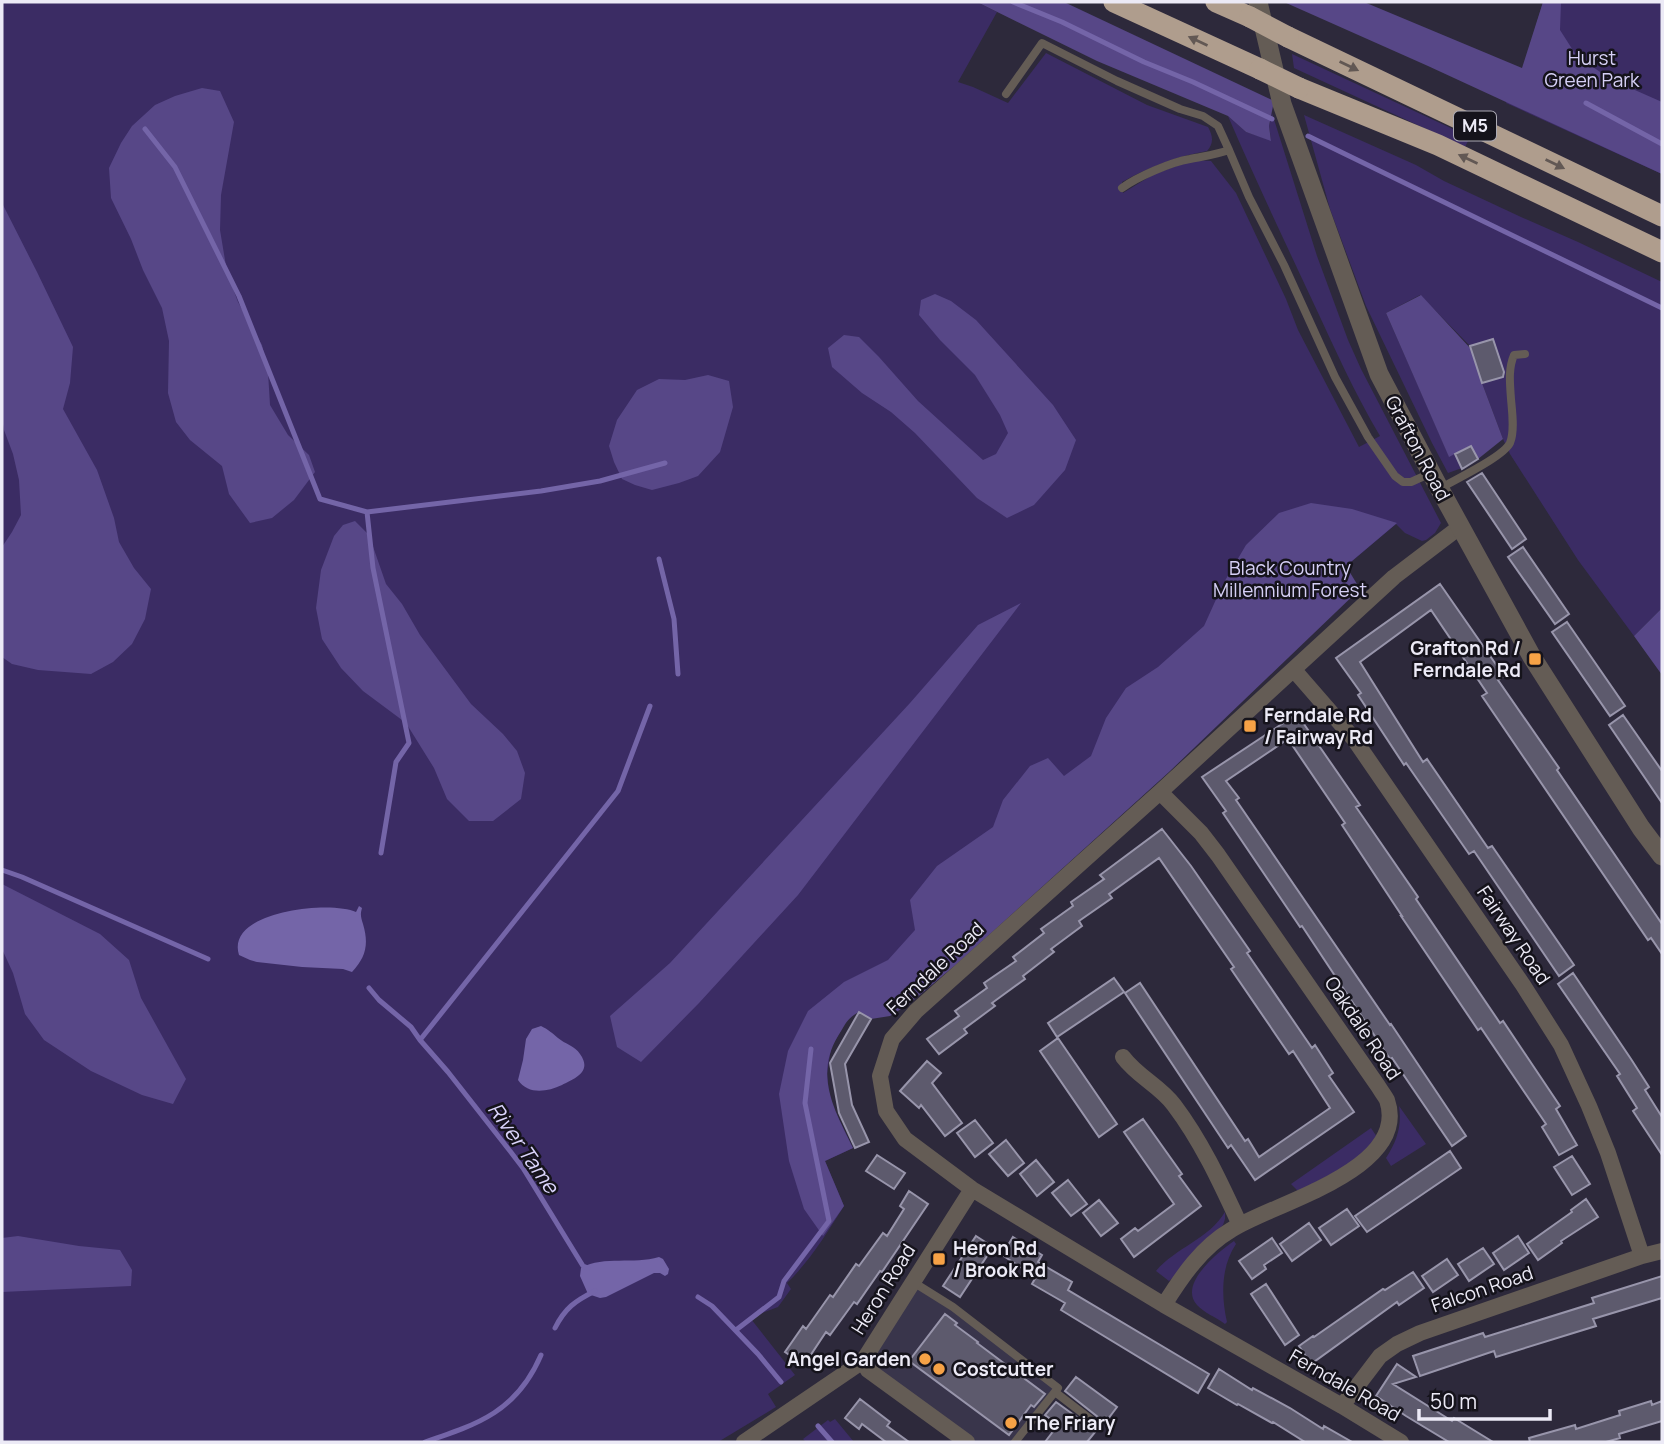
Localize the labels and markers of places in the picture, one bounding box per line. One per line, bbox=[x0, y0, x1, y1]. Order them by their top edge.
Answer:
place label: Grafton Rd / Ferndale Rd bbox=[1410, 635, 1521, 683]
marker: Grafton Rd / Ferndale Rd bbox=[1527, 651, 1543, 667]
place label: Ferndale Rd / Fairway Rd bbox=[1264, 702, 1373, 750]
marker: Ferndale Rd / Fairway Rd bbox=[1242, 718, 1258, 734]
place label: Heron Rd / Brook Rd bbox=[953, 1235, 1046, 1283]
marker: Heron Rd / Brook Rd bbox=[931, 1251, 947, 1267]
place label: Angel Garden bbox=[787, 1346, 911, 1372]
marker: Angel Garden bbox=[917, 1351, 933, 1367]
place label: Costcutter bbox=[953, 1356, 1054, 1382]
marker: Costcutter bbox=[931, 1361, 947, 1377]
place label: The Friary bbox=[1025, 1410, 1116, 1436]
marker: The Friary bbox=[1003, 1415, 1019, 1431]

